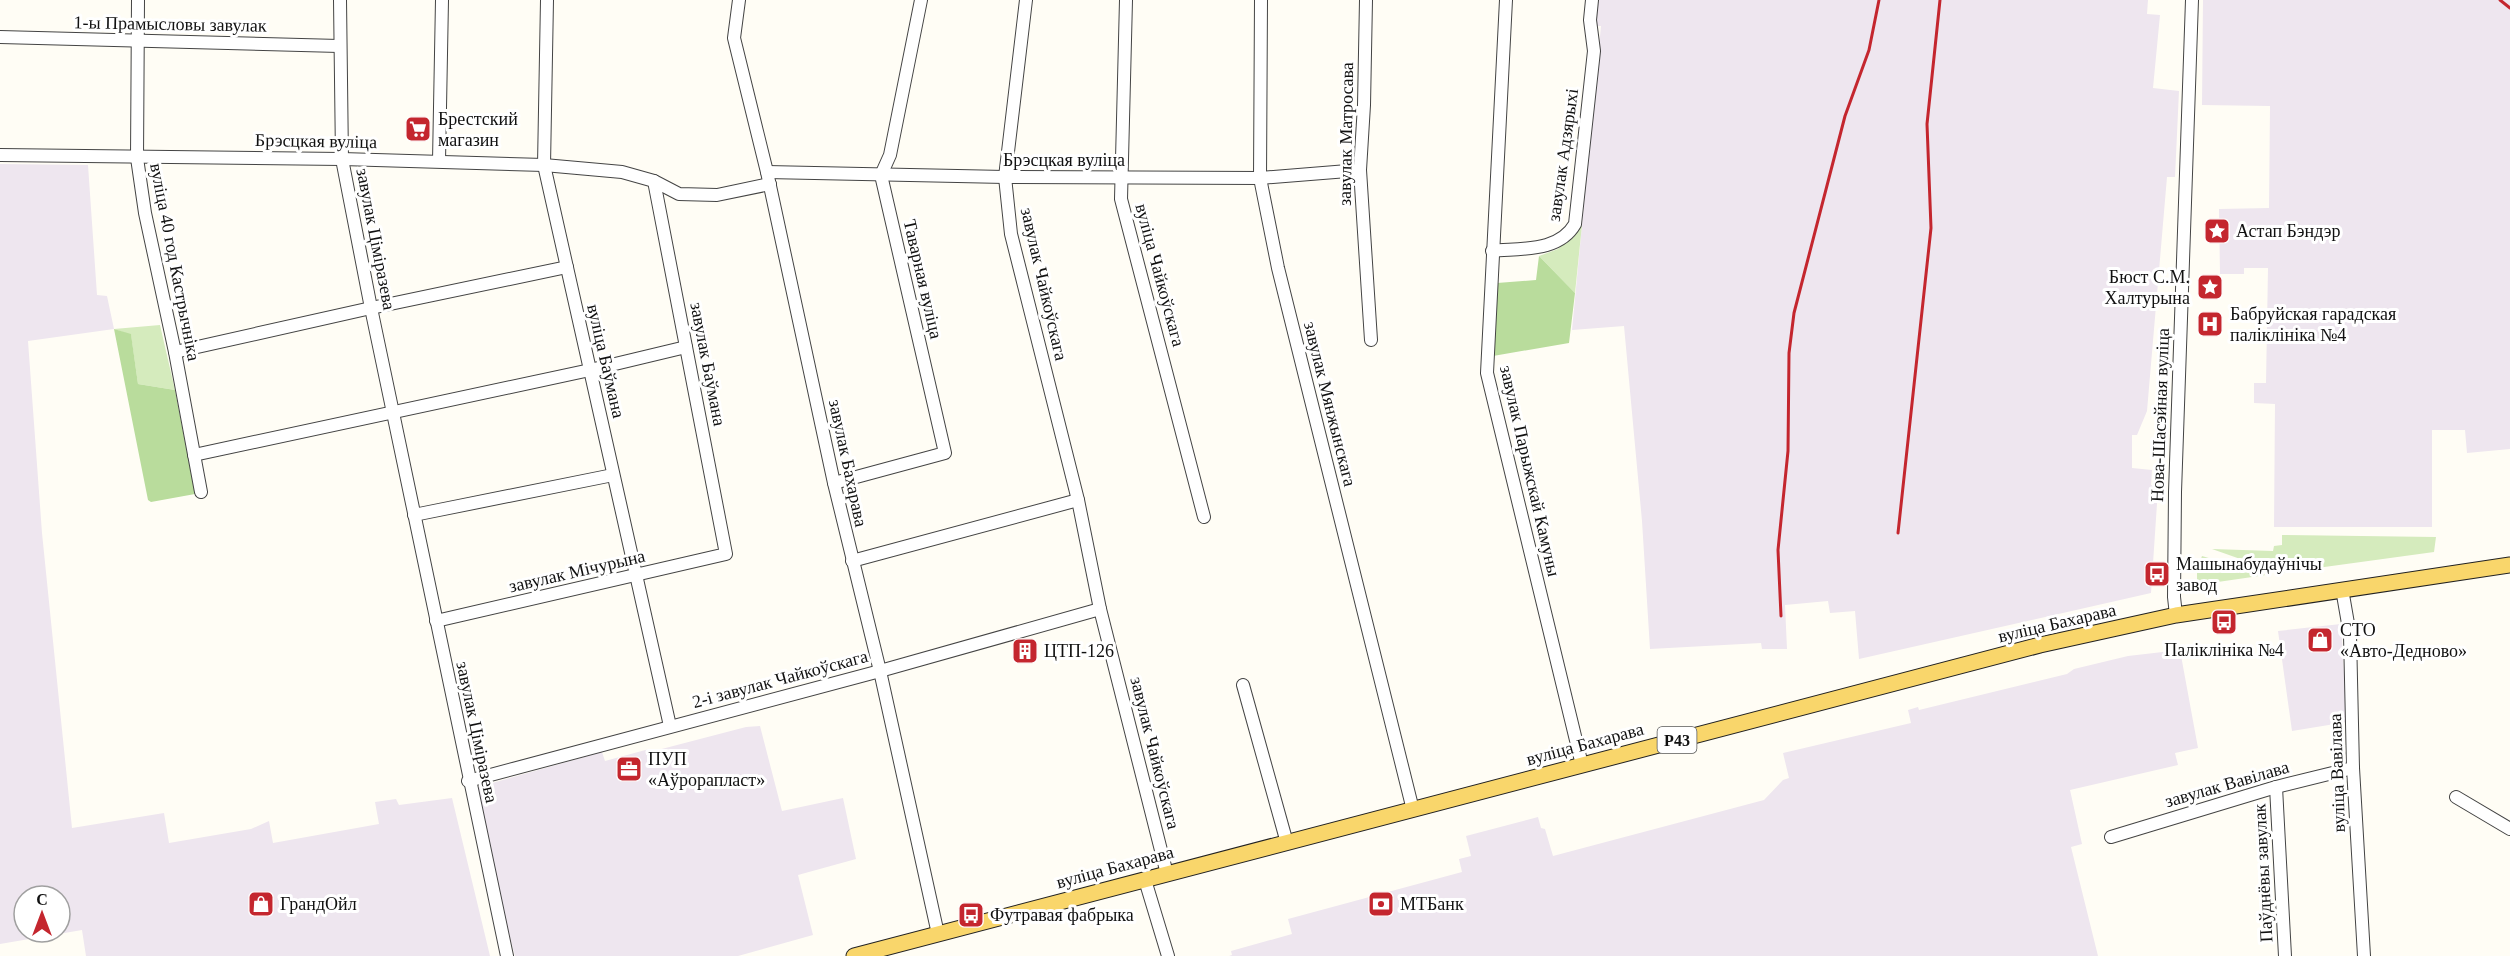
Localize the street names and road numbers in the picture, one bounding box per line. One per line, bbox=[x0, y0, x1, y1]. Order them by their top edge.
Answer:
street label: 1-ы Прамысловы завулак bbox=[73, 12, 267, 36]
street label: завулак Матросава bbox=[1335, 62, 1357, 206]
street label: завулак Адзярыхі bbox=[1544, 87, 1582, 223]
street label: Брэсцкая вуліца bbox=[255, 130, 377, 152]
street label: Брэсцкая вуліца bbox=[1003, 150, 1125, 170]
street label: вуліца 40 год Кастрычніка bbox=[146, 162, 204, 362]
street label: завулак Ціміразева bbox=[352, 166, 400, 312]
street label: вуліца Чайкоўскага bbox=[1131, 201, 1189, 349]
street label: завулак Чайкоўскага bbox=[1017, 206, 1071, 362]
street label: Таварная вуліца bbox=[900, 217, 946, 341]
street label: завулак Баўмана bbox=[686, 300, 730, 428]
street label: вуліца Баўмана bbox=[583, 302, 629, 420]
street label: завулак Мянжынскага bbox=[1300, 319, 1360, 489]
street label: Нова-Шасэйная вуліца bbox=[2147, 328, 2173, 502]
street label: завулак Парыжскай Камуны bbox=[1496, 363, 1564, 579]
street label: завулак Бахарава bbox=[825, 397, 871, 529]
street label: завулак Мічурына bbox=[507, 546, 647, 596]
street label: вуліца Бахарава bbox=[1996, 600, 2118, 646]
street label: 2-і завулак Чайкоўскага bbox=[690, 646, 870, 712]
street label: завулак Ціміразева bbox=[452, 659, 502, 805]
street label: завулак Чайкоўскага bbox=[1126, 675, 1184, 831]
street label: вуліца Вавілава bbox=[2325, 713, 2349, 833]
street label: вуліца Бахарава bbox=[1524, 719, 1646, 769]
road number: Р43 bbox=[1658, 727, 1696, 753]
street label: завулак Вавілава bbox=[2163, 757, 2291, 811]
street label: Паўднёвы завулак bbox=[2249, 803, 2277, 943]
street label: вуліца Бахарава bbox=[1054, 842, 1176, 892]

